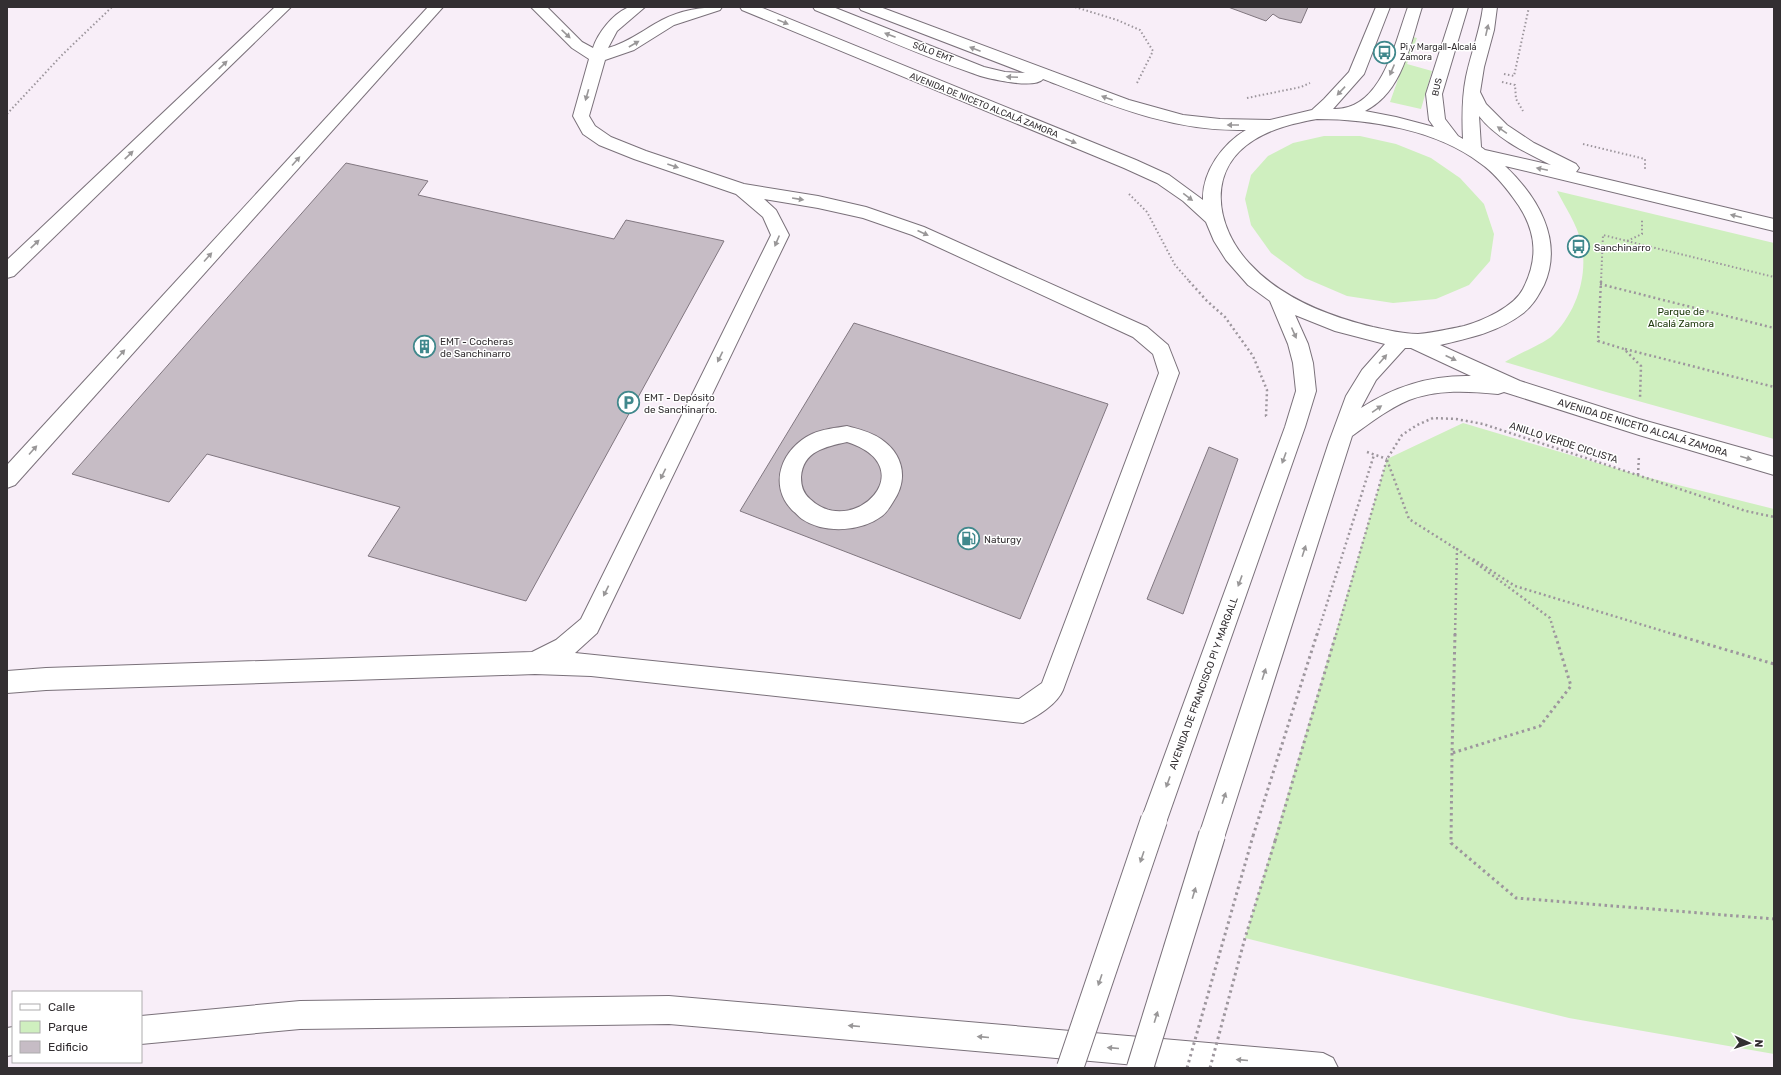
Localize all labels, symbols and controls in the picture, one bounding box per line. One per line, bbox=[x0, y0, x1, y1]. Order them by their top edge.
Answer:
one-way arrow bbox=[777, 19, 788, 25]
one-way arrow bbox=[1485, 23, 1491, 36]
one-way arrow bbox=[561, 30, 571, 39]
one-way arrow bbox=[883, 32, 895, 38]
street label: SÓLO EMT bbox=[911, 39, 955, 64]
bus stop icon: Pi y Margall-Alcalá Zamora bbox=[1371, 39, 1397, 65]
one-way arrow bbox=[628, 40, 640, 47]
place label: Pi y Margall-Alcalá Zamora bbox=[1400, 42, 1476, 62]
one-way arrow bbox=[969, 45, 981, 51]
one-way arrow bbox=[218, 60, 228, 70]
one-way arrow bbox=[1389, 64, 1396, 76]
street label: AVENIDA DE NICETO ALCALÁ ZAMORA bbox=[908, 70, 1060, 140]
one-way arrow bbox=[1006, 74, 1018, 81]
street label: BUS bbox=[1430, 77, 1444, 97]
one-way arrow bbox=[1337, 86, 1346, 96]
one-way arrow bbox=[584, 89, 590, 101]
one-way arrow bbox=[1100, 95, 1112, 101]
one-way arrow bbox=[1226, 122, 1239, 128]
one-way arrow bbox=[1497, 126, 1508, 134]
one-way arrow bbox=[1066, 138, 1077, 144]
one-way arrow bbox=[124, 150, 134, 159]
one-way arrow bbox=[291, 156, 300, 166]
one-way arrow bbox=[667, 163, 679, 169]
one-way arrow bbox=[1536, 166, 1548, 172]
one-way arrow bbox=[1183, 193, 1193, 201]
one-way arrow bbox=[792, 196, 804, 202]
one-way arrow bbox=[1730, 213, 1742, 219]
one-way arrow bbox=[918, 230, 929, 236]
bus stop icon: Sanchinarro bbox=[1566, 234, 1592, 260]
one-way arrow bbox=[774, 235, 780, 247]
one-way arrow bbox=[30, 239, 40, 249]
place label: Sanchinarro bbox=[1594, 242, 1651, 254]
one-way arrow bbox=[203, 253, 212, 262]
park label: Parque de Alcalá Zamora bbox=[1648, 306, 1714, 330]
one-way arrow bbox=[1291, 328, 1297, 339]
building icon: EMT - Cocheras de Sanchinarro bbox=[412, 334, 438, 360]
place label: EMT - Cocheras de Sanchinarro bbox=[440, 336, 513, 360]
one-way arrow bbox=[116, 348, 125, 359]
one-way arrow bbox=[717, 352, 724, 363]
one-way arrow bbox=[1378, 354, 1387, 365]
one-way arrow bbox=[1445, 355, 1457, 361]
parking icon: EMT - Depósito de Sanchinarro. bbox=[616, 390, 642, 416]
place label: EMT - Depósito de Sanchinarro. bbox=[644, 392, 717, 416]
street label: AVENIDA DE NICETO ALCALÁ ZAMORA bbox=[1556, 396, 1729, 460]
one-way arrow bbox=[1372, 405, 1382, 413]
street label: ANILLO VERDE CICLISTA bbox=[1508, 420, 1620, 466]
one-way arrow bbox=[29, 445, 38, 455]
one-way arrow bbox=[1281, 453, 1287, 465]
one-way arrow bbox=[1740, 455, 1752, 461]
one-way arrow bbox=[660, 468, 666, 480]
fuel station icon: Naturgy bbox=[955, 526, 981, 552]
place label: Naturgy bbox=[984, 534, 1022, 546]
one-way arrow bbox=[1301, 544, 1307, 556]
one-way arrow bbox=[1236, 575, 1242, 587]
one-way arrow bbox=[603, 585, 609, 597]
street label: AVENIDA DE FRANCISCO PI Y MARGALL bbox=[1167, 595, 1241, 771]
one-way arrow bbox=[1261, 668, 1267, 680]
one-way arrow bbox=[1164, 776, 1170, 788]
one-way arrow bbox=[1221, 792, 1227, 804]
one-way arrow bbox=[1138, 851, 1144, 863]
one-way arrow bbox=[1191, 887, 1197, 899]
one-way arrow bbox=[1097, 974, 1103, 986]
legend bbox=[12, 991, 142, 1063]
text: Calle bbox=[48, 1000, 75, 1014]
one-way arrow bbox=[1153, 1011, 1159, 1023]
text: Parque bbox=[48, 1020, 88, 1034]
one-way arrow bbox=[848, 1023, 860, 1030]
north arrow bbox=[1729, 1023, 1769, 1063]
one-way arrow bbox=[977, 1034, 989, 1041]
text: N bbox=[1752, 1039, 1765, 1048]
text: Edificio bbox=[48, 1040, 88, 1054]
one-way arrow bbox=[1107, 1045, 1119, 1052]
one-way arrow bbox=[1236, 1056, 1248, 1063]

